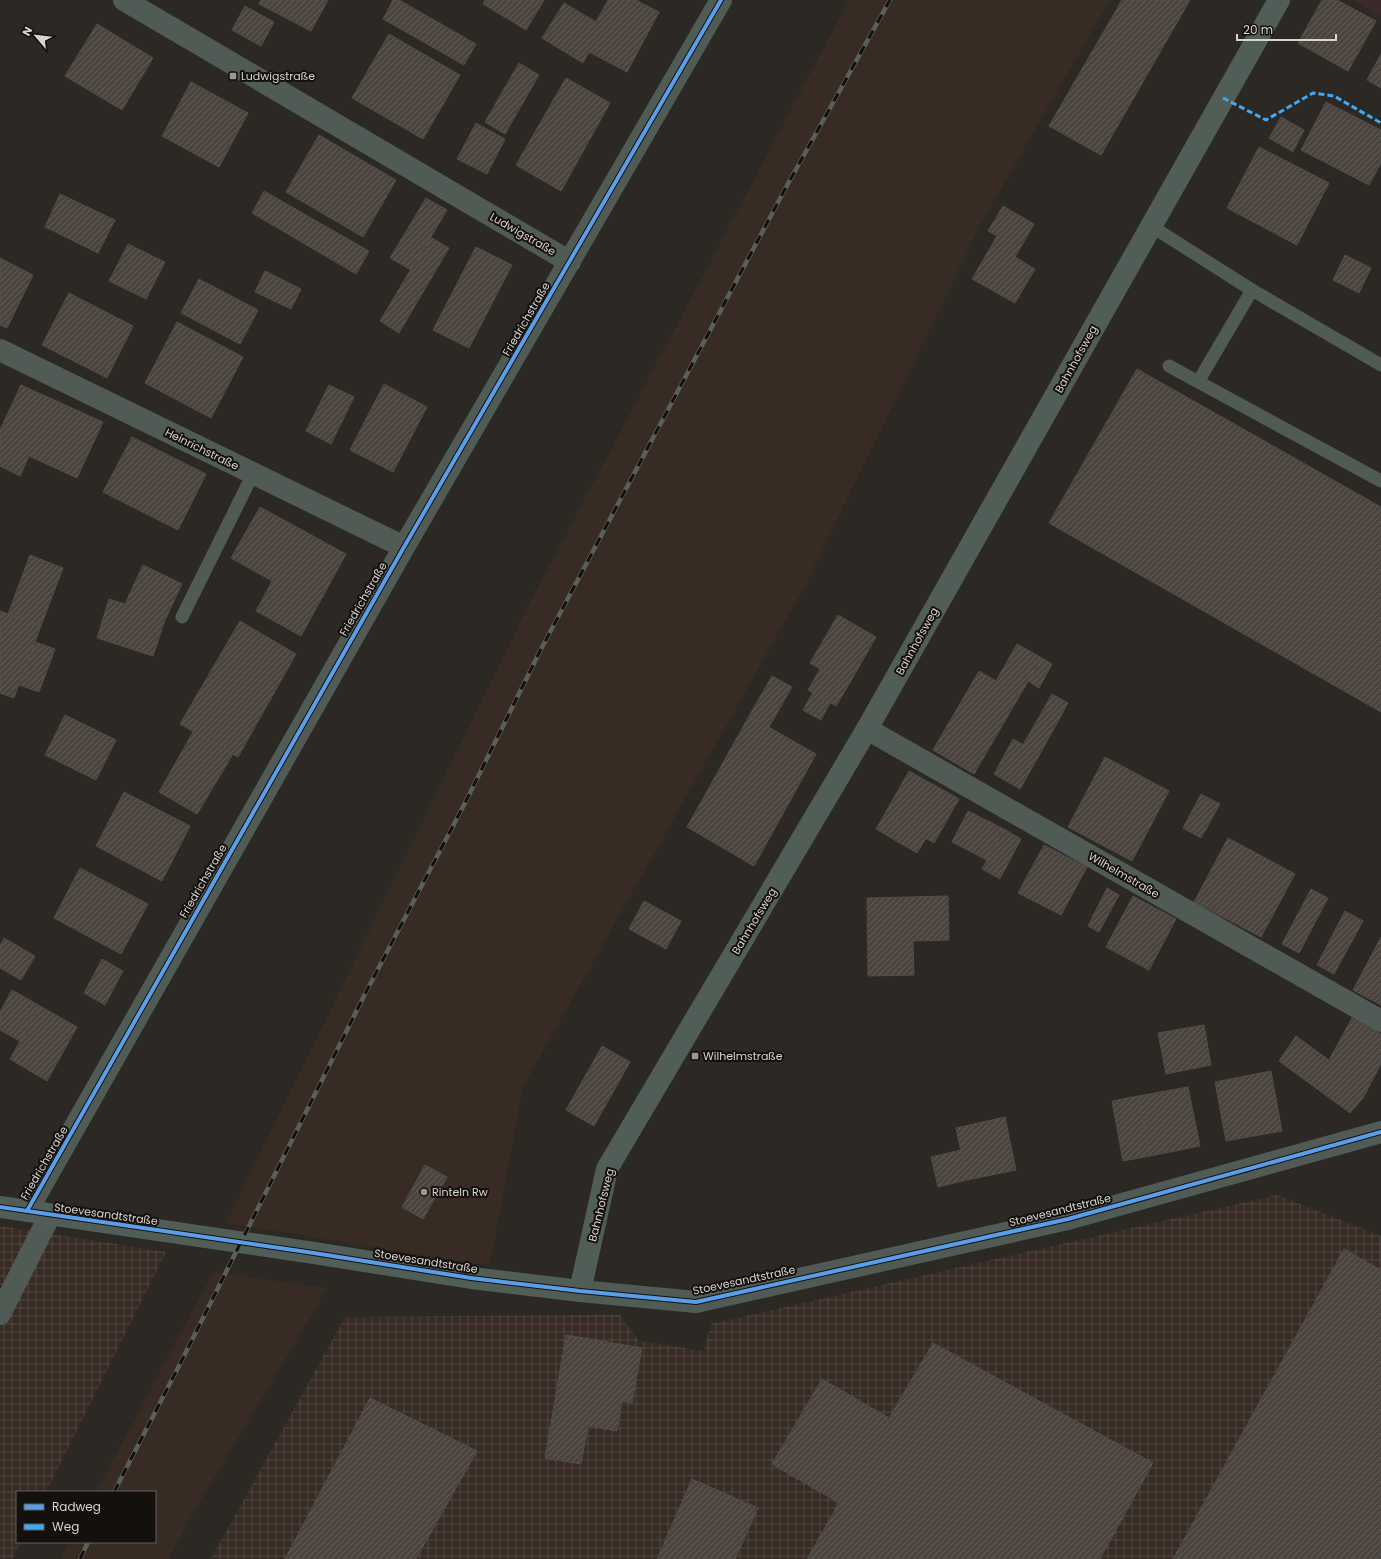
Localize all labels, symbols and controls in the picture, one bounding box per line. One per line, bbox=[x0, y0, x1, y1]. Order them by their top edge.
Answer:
north arrow bbox=[16, 16, 56, 56]
scale bar bbox=[1237, 16, 1336, 42]
text: 20 m bbox=[1243, 21, 1273, 38]
text: N bbox=[18, 24, 36, 39]
place label: Ludwigstraße bbox=[241, 68, 315, 84]
marker: Ludwigstraße bbox=[228, 71, 238, 81]
street label: Ludwigstraße bbox=[487, 209, 559, 260]
street label: Friedrichstraße bbox=[498, 279, 554, 359]
street label: Bahnhofsweg bbox=[1051, 322, 1101, 396]
street label: Heinrichstraße bbox=[162, 424, 242, 474]
street label: Friedrichstraße bbox=[335, 559, 391, 639]
street label: Bahnhofsweg bbox=[892, 604, 942, 678]
street label: Friedrichstraße bbox=[175, 841, 231, 921]
street label: Wilhelmstraße bbox=[1086, 848, 1163, 902]
street label: Bahnhofsweg bbox=[728, 885, 780, 957]
place label: Wilhelmstraße bbox=[703, 1048, 783, 1064]
marker: Wilhelmstraße bbox=[690, 1051, 700, 1061]
street label: Friedrichstraße bbox=[16, 1123, 72, 1203]
street label: Bahnhofsweg bbox=[584, 1167, 618, 1243]
place label: Rinteln Rw bbox=[432, 1184, 488, 1200]
marker: Rinteln Rw bbox=[419, 1187, 429, 1197]
street label: Stoevesandtstraße bbox=[1007, 1190, 1113, 1230]
street label: Stoevesandtstraße bbox=[53, 1199, 159, 1229]
street label: Stoevesandtstraße bbox=[373, 1245, 479, 1277]
street label: Stoevesandtstraße bbox=[691, 1261, 797, 1299]
legend bbox=[16, 1491, 156, 1543]
text: Radweg bbox=[52, 1498, 101, 1515]
text: Weg bbox=[52, 1518, 79, 1535]

